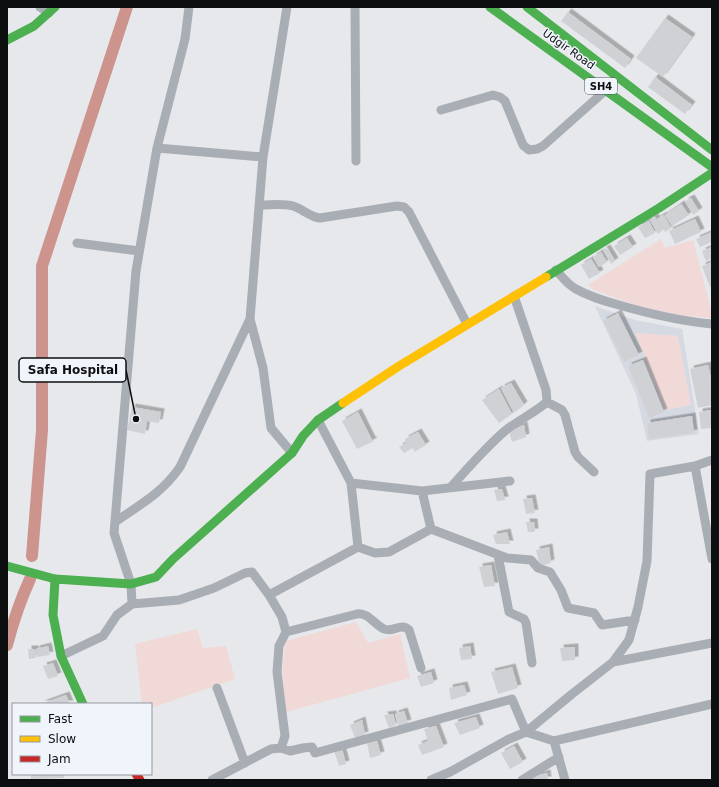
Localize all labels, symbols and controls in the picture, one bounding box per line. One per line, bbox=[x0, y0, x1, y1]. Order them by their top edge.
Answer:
street label: Udgir Road bbox=[540, 27, 597, 72]
road number: SH4 bbox=[585, 78, 617, 94]
callout: Safa Hospital bbox=[19, 358, 126, 382]
text: Safa Hospital bbox=[28, 363, 118, 377]
legend bbox=[12, 703, 152, 775]
text: Fast bbox=[48, 712, 72, 726]
text: Slow bbox=[48, 732, 76, 746]
text: Jam bbox=[47, 752, 71, 766]

